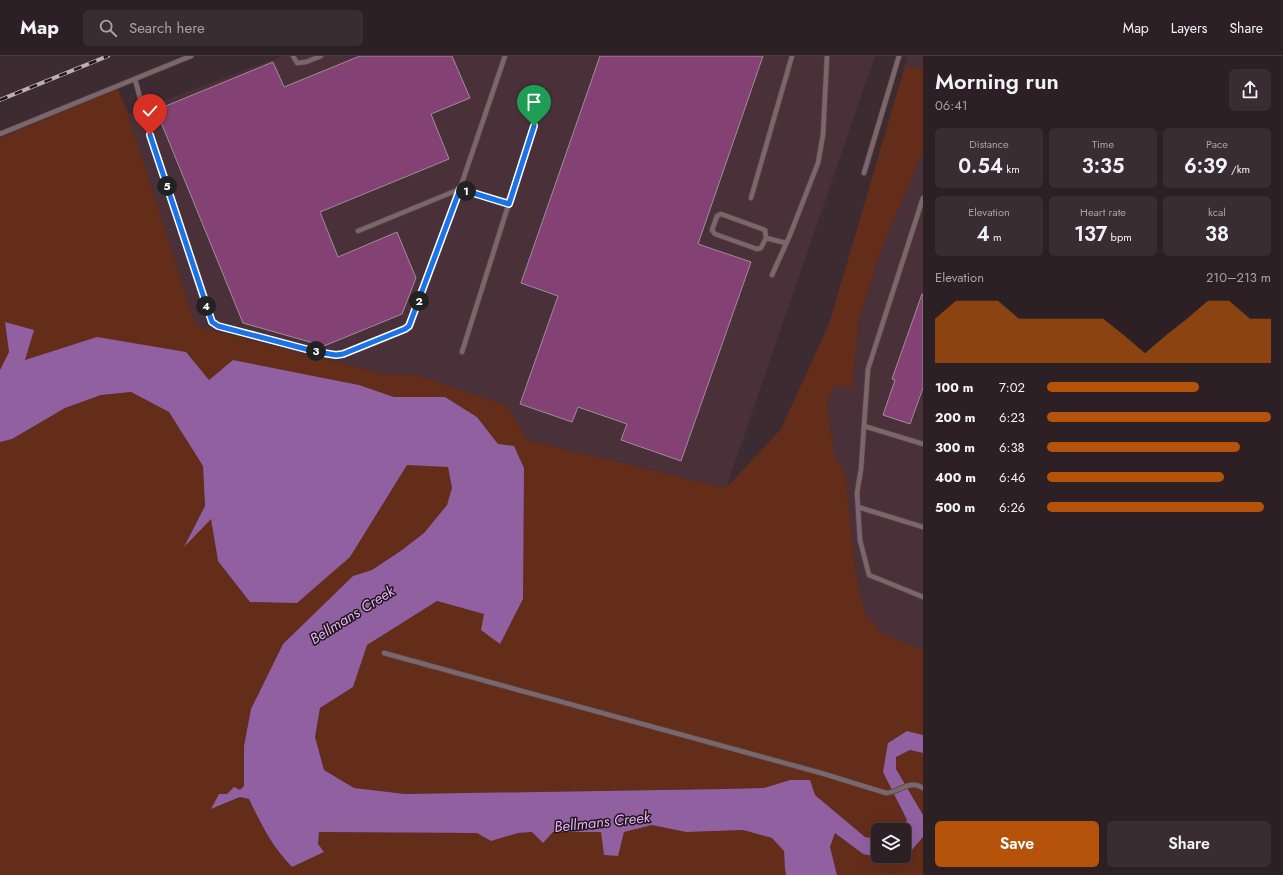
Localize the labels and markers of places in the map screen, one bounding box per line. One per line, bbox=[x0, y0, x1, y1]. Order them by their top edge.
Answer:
pin bbox=[517, 85, 551, 126]
pin bbox=[133, 94, 167, 135]
pin: 5 bbox=[157, 176, 177, 196]
pin: 1 bbox=[456, 181, 476, 201]
pin: 2 bbox=[409, 291, 429, 311]
pin: 4 bbox=[196, 296, 216, 316]
pin: 3 bbox=[306, 341, 326, 361]

